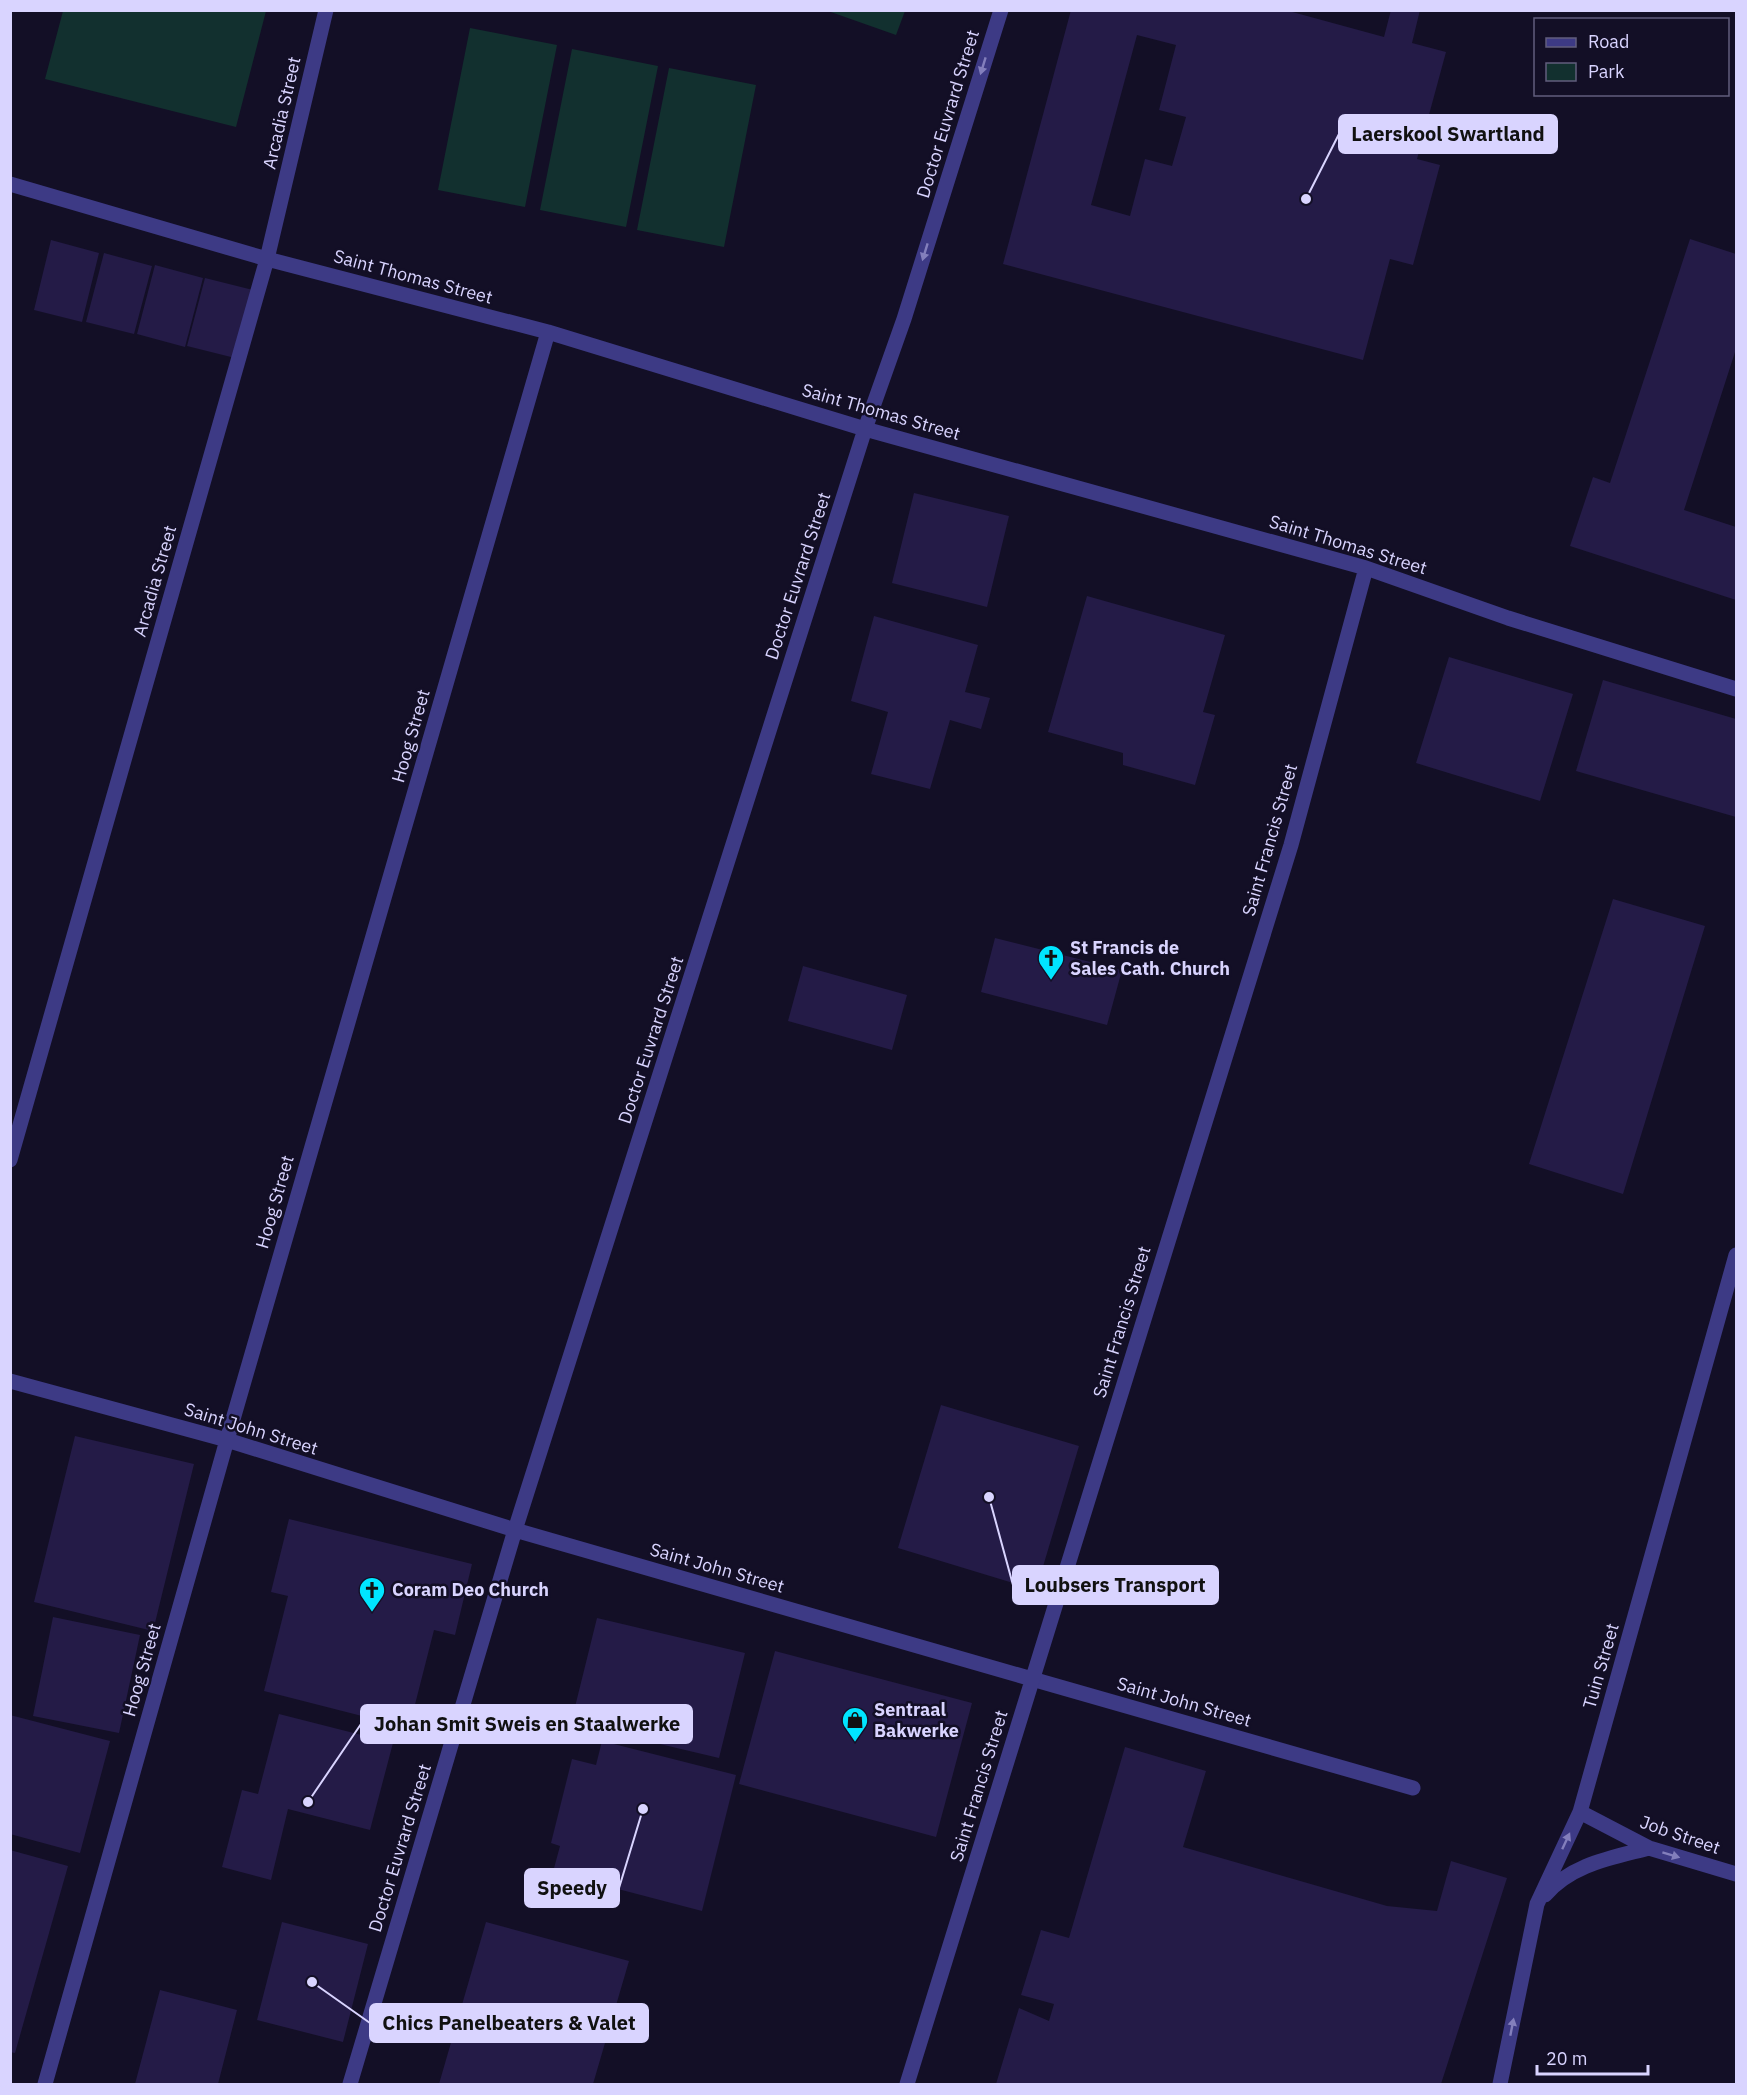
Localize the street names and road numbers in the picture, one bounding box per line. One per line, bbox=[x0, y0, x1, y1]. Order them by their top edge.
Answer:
street label: Doctor Euvrard Street bbox=[911, 27, 984, 201]
street label: Arcadia Street bbox=[257, 54, 306, 171]
street label: Saint Thomas Street bbox=[331, 244, 495, 309]
street label: Saint Thomas Street bbox=[799, 378, 963, 445]
street label: Doctor Euvrard Street bbox=[760, 489, 835, 662]
street label: Saint Thomas Street bbox=[1267, 510, 1430, 579]
street label: Arcadia Street bbox=[128, 522, 181, 639]
street label: Hoog Street bbox=[386, 687, 435, 785]
street label: Saint Francis Street bbox=[1237, 761, 1302, 919]
street label: Doctor Euvrard Street bbox=[613, 953, 688, 1126]
street label: Hoog Street bbox=[250, 1153, 299, 1251]
street label: Saint Francis Street bbox=[1088, 1243, 1156, 1400]
street label: Saint John Street bbox=[181, 1397, 321, 1460]
street label: Saint John Street bbox=[647, 1537, 787, 1598]
street label: Tuin Street bbox=[1577, 1620, 1624, 1711]
street label: Hoog Street bbox=[117, 1621, 166, 1719]
street label: Saint John Street bbox=[1114, 1671, 1254, 1732]
street label: Saint Francis Street bbox=[945, 1707, 1013, 1864]
street label: Doctor Euvrard Street bbox=[363, 1761, 436, 1935]
street label: Job Street bbox=[1637, 1810, 1723, 1859]

